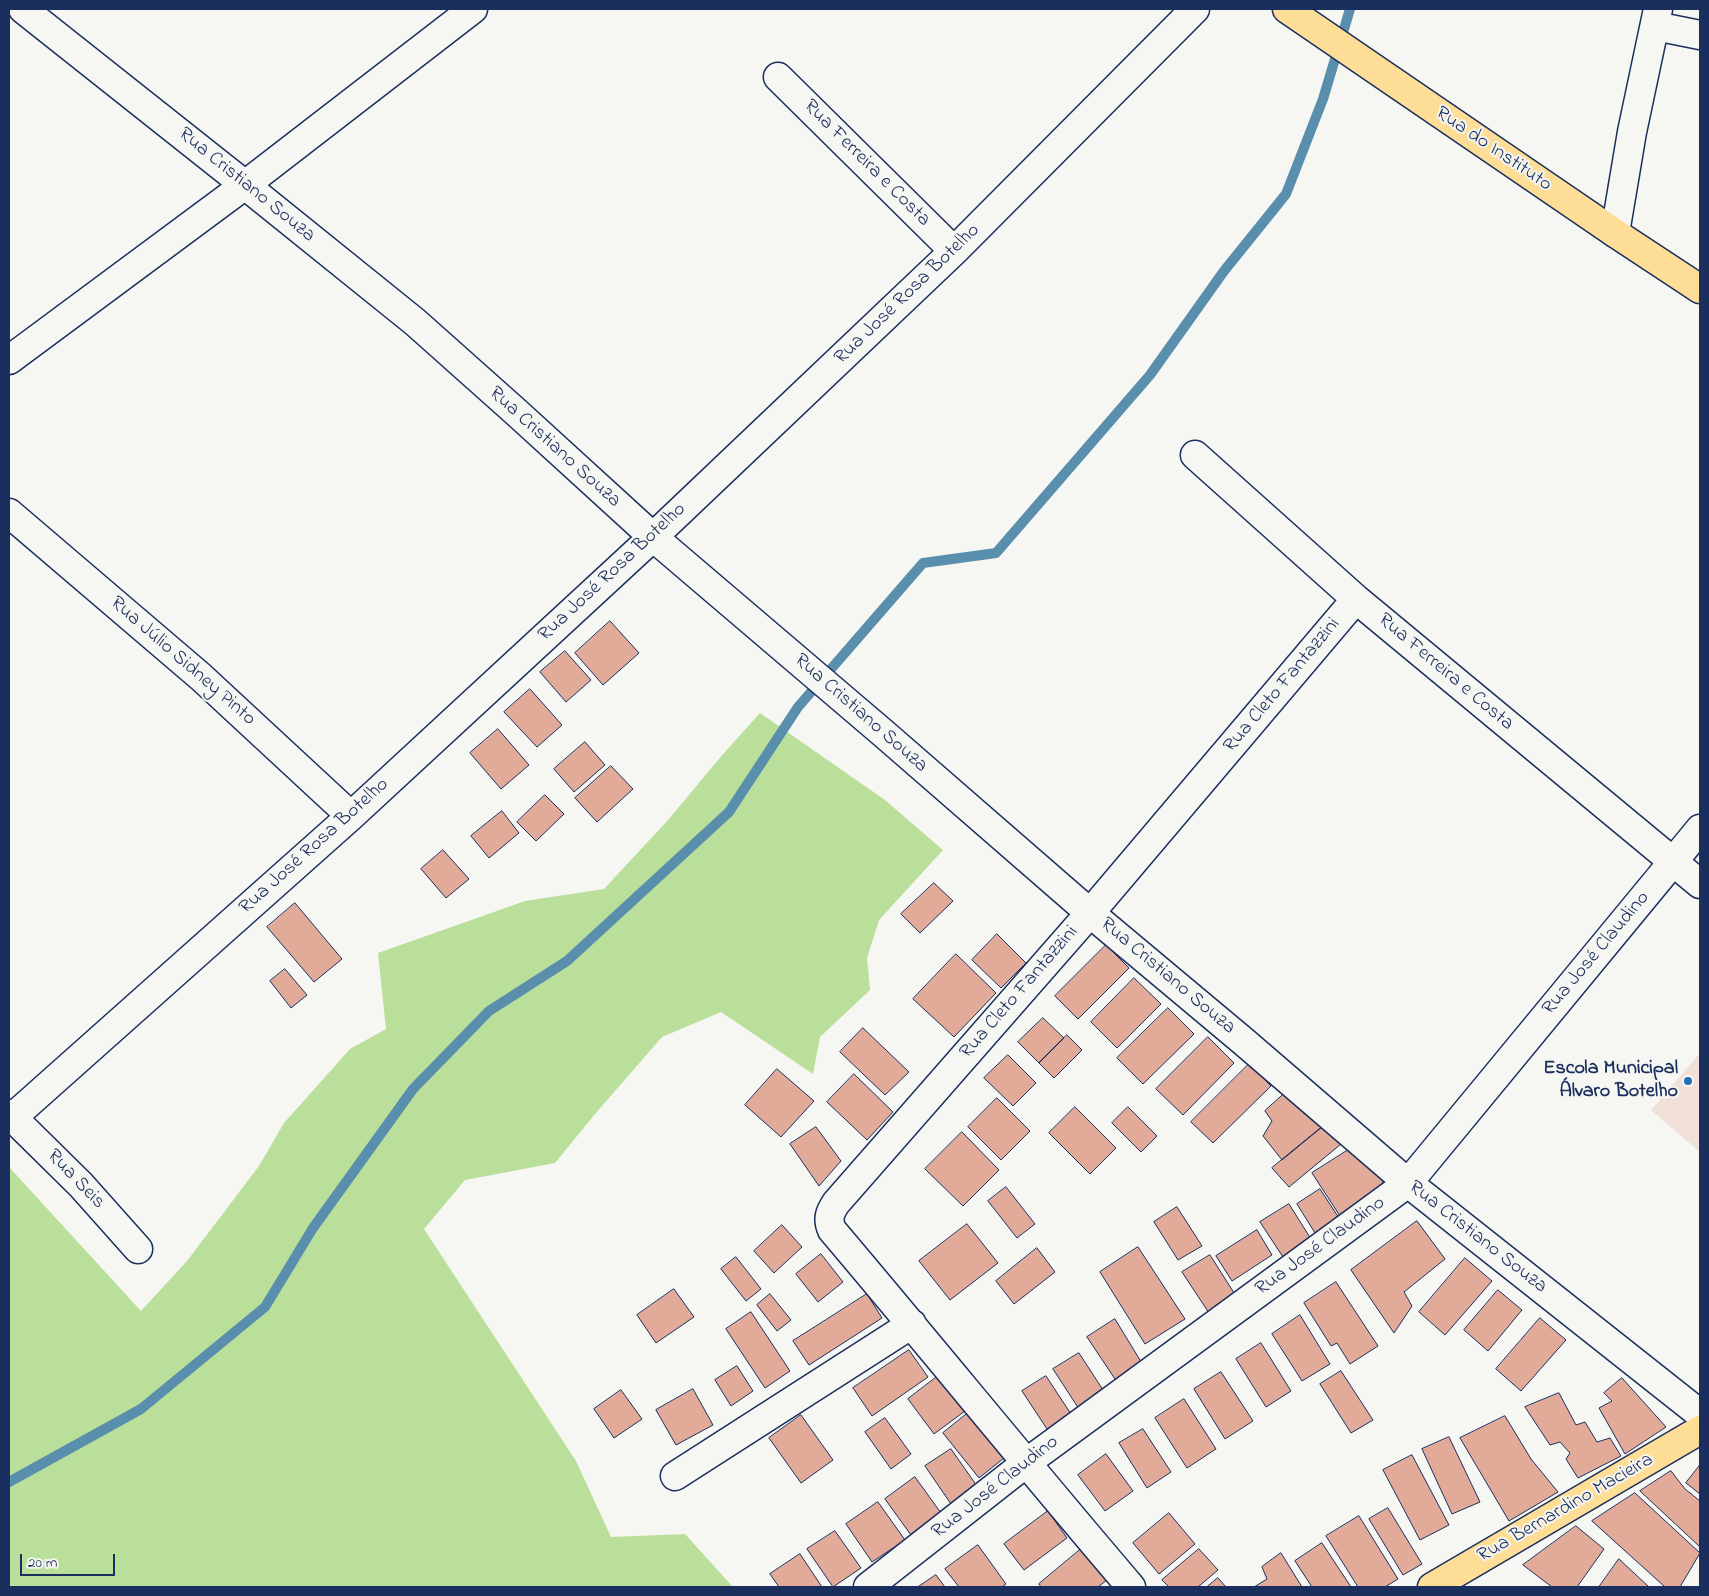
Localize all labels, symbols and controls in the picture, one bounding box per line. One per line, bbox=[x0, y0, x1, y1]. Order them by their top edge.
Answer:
street label: Rua Ferreira e Costa bbox=[797, 95, 935, 233]
street label: Rua do Instituto bbox=[1430, 102, 1556, 198]
street label: Rua Cristiano Souza bbox=[173, 123, 319, 249]
street label: Rua José Rosa Botelho bbox=[830, 219, 986, 371]
street label: Rua Cristiano Souza bbox=[483, 382, 625, 514]
street label: Rua José Rosa Botelho bbox=[534, 498, 692, 648]
street label: Rua Júlio Sidney Pinto bbox=[104, 592, 260, 732]
street label: Rua Ferreira e Costa bbox=[1372, 609, 1518, 737]
street label: Rua Cleto Fantazzini bbox=[1220, 614, 1346, 758]
street label: Rua Cristiano Souza bbox=[788, 649, 932, 779]
street label: Rua José Rosa Botelho bbox=[235, 774, 395, 920]
street label: Rua José Claudino bbox=[1538, 887, 1656, 1021]
street label: Rua Cristiano Souza bbox=[1094, 913, 1240, 1041]
street label: Rua Cleto Fantazzini bbox=[956, 921, 1084, 1065]
place label: Escola Municipal Álvaro Botelho bbox=[1543, 1058, 1678, 1105]
marker: Escola Municipal Álvaro Botelho bbox=[1682, 1075, 1694, 1087]
street label: Rua Seis bbox=[41, 1145, 109, 1215]
street label: Rua Cristiano Souza bbox=[1403, 1176, 1551, 1300]
street label: Rua José Claudino bbox=[1252, 1192, 1390, 1302]
street label: Rua José Claudino bbox=[928, 1431, 1064, 1545]
street label: Rua Bernardino Macieira bbox=[1474, 1449, 1658, 1569]
scale bar bbox=[22, 1544, 118, 1576]
text: 20 m bbox=[28, 1552, 57, 1574]

